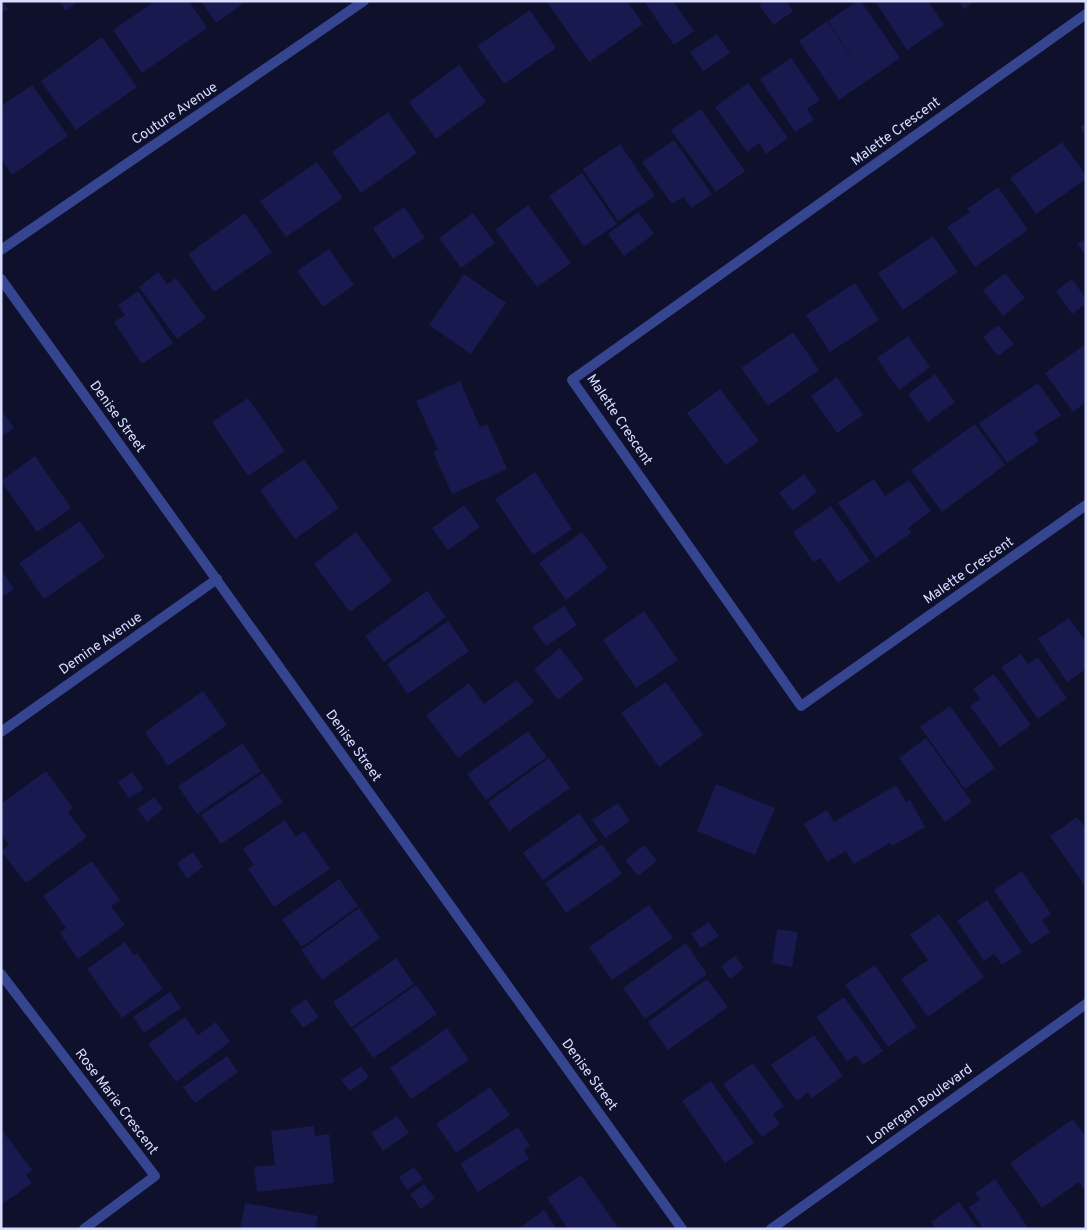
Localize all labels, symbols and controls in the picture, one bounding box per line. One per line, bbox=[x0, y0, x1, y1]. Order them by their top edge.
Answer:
street label: Couture Avenue bbox=[129, 79, 221, 149]
street label: Malette Crescent bbox=[848, 94, 944, 170]
street label: Malette Crescent bbox=[582, 371, 656, 469]
street label: Denise Street bbox=[85, 378, 149, 456]
street label: Malette Crescent bbox=[921, 534, 1017, 608]
street label: Demine Avenue bbox=[56, 609, 146, 679]
street label: Denise Street bbox=[321, 707, 385, 785]
street label: Denise Street bbox=[557, 1036, 621, 1114]
street label: Rose Marie Crescent bbox=[71, 1046, 161, 1158]
street label: Lonergan Boulevard bbox=[864, 1061, 976, 1149]

